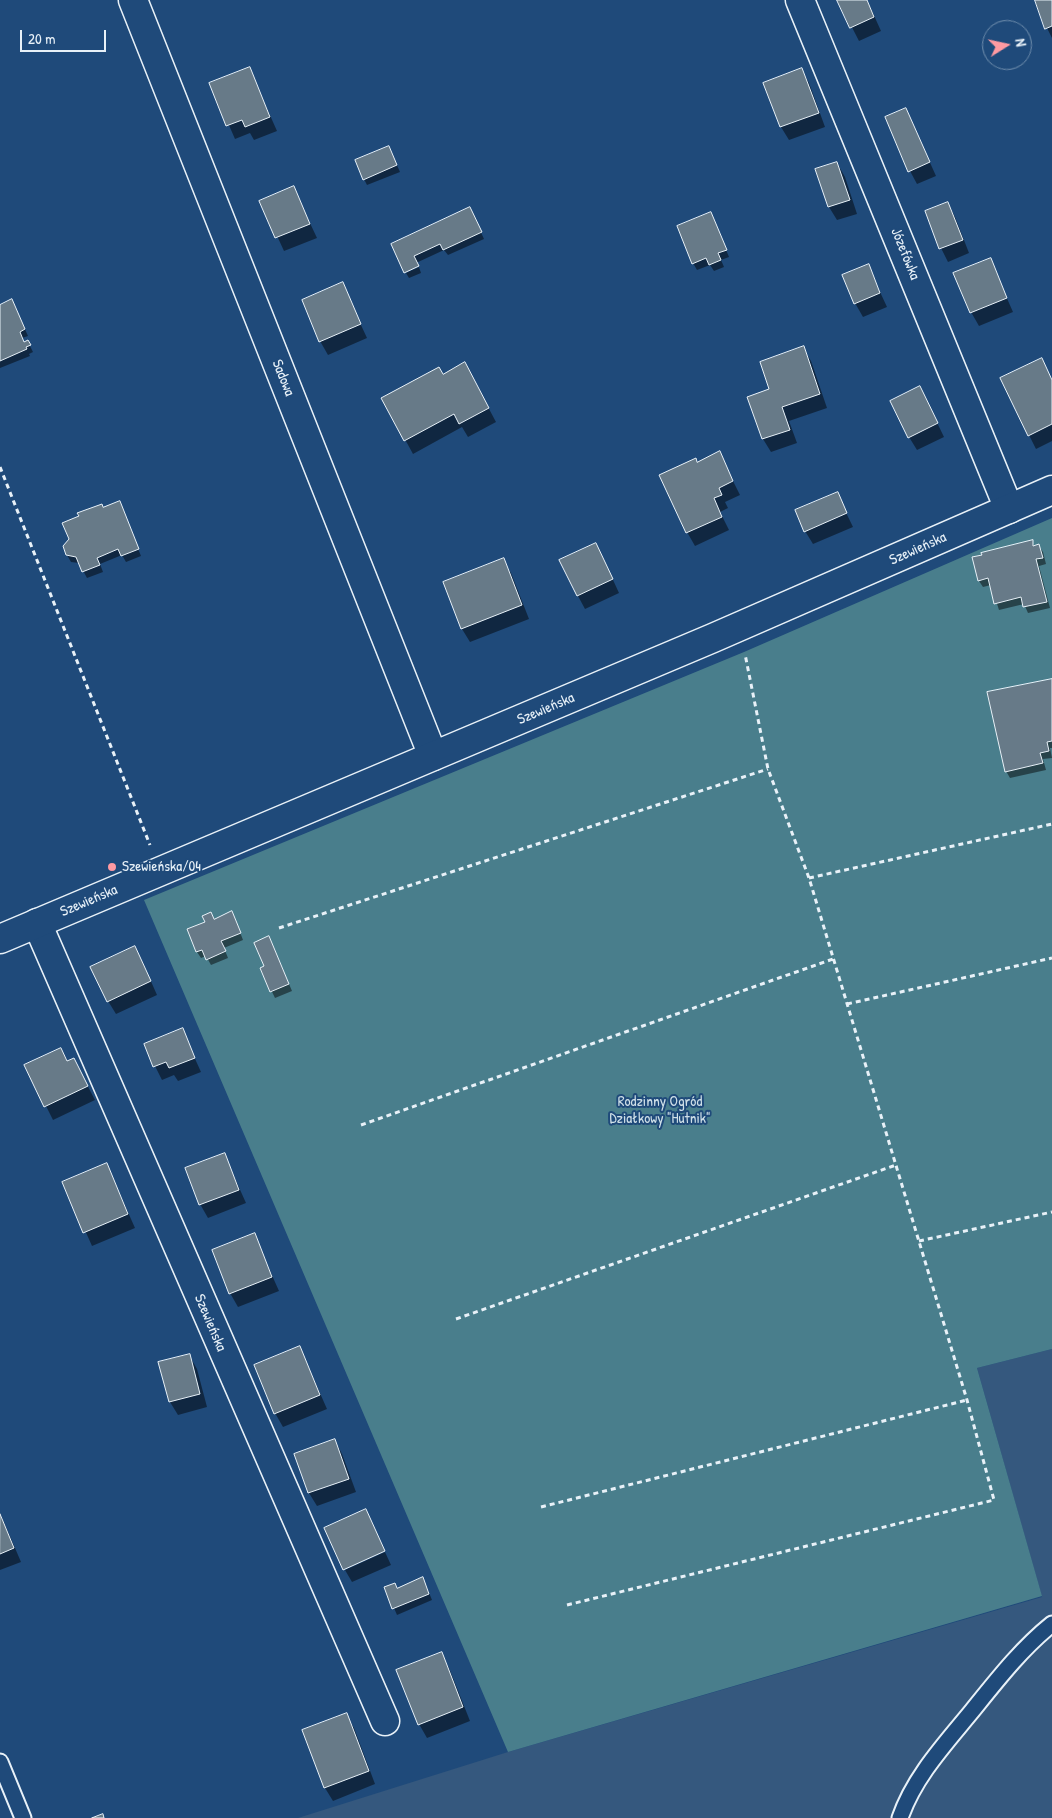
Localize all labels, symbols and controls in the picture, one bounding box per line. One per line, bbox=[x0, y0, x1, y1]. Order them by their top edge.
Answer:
scale bar bbox=[22, 20, 109, 52]
north arrow bbox=[982, 20, 1032, 70]
text: 20 m bbox=[28, 28, 55, 49]
text: N bbox=[1011, 37, 1031, 48]
street label: Józefówka bbox=[886, 225, 924, 283]
street label: Sadowa bbox=[268, 357, 298, 399]
street label: Szewieńska bbox=[887, 529, 949, 569]
street label: Szewieńska bbox=[515, 689, 577, 729]
place label: Szewieńska/04 bbox=[122, 858, 201, 876]
marker: Szewieńska/04 bbox=[106, 861, 118, 873]
street label: Szewieńska bbox=[58, 881, 120, 921]
park label: Rodzinny Ogród Działkowy "Hutnik" bbox=[609, 1093, 711, 1128]
street label: Szewieńska bbox=[190, 1292, 230, 1354]

